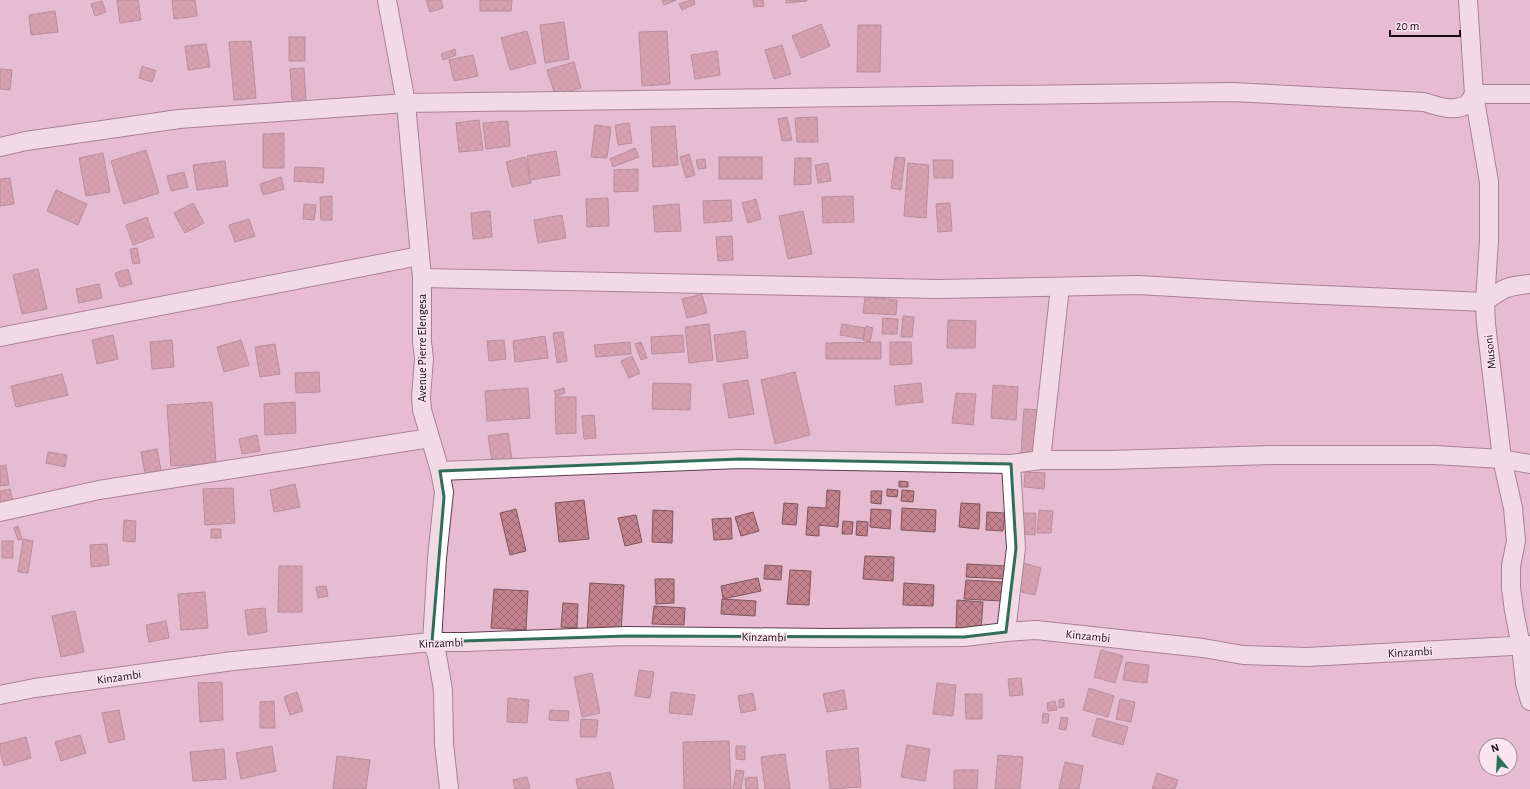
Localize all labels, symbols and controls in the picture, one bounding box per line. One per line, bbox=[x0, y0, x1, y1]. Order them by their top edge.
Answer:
scale bar bbox=[1390, 12, 1460, 38]
text: 20 m bbox=[1396, 20, 1419, 32]
street label: Avenue Pierre Elengesa bbox=[416, 293, 428, 402]
street label: Musoni bbox=[1482, 334, 1498, 370]
street label: Kinzambi bbox=[1065, 628, 1111, 644]
street label: Kinzambi bbox=[742, 631, 786, 643]
street label: Kinzambi bbox=[418, 636, 464, 650]
street label: Kinzambi bbox=[1387, 645, 1433, 659]
street label: Kinzambi bbox=[96, 668, 142, 686]
north arrow bbox=[1478, 737, 1518, 777]
text: N bbox=[1490, 742, 1500, 754]

